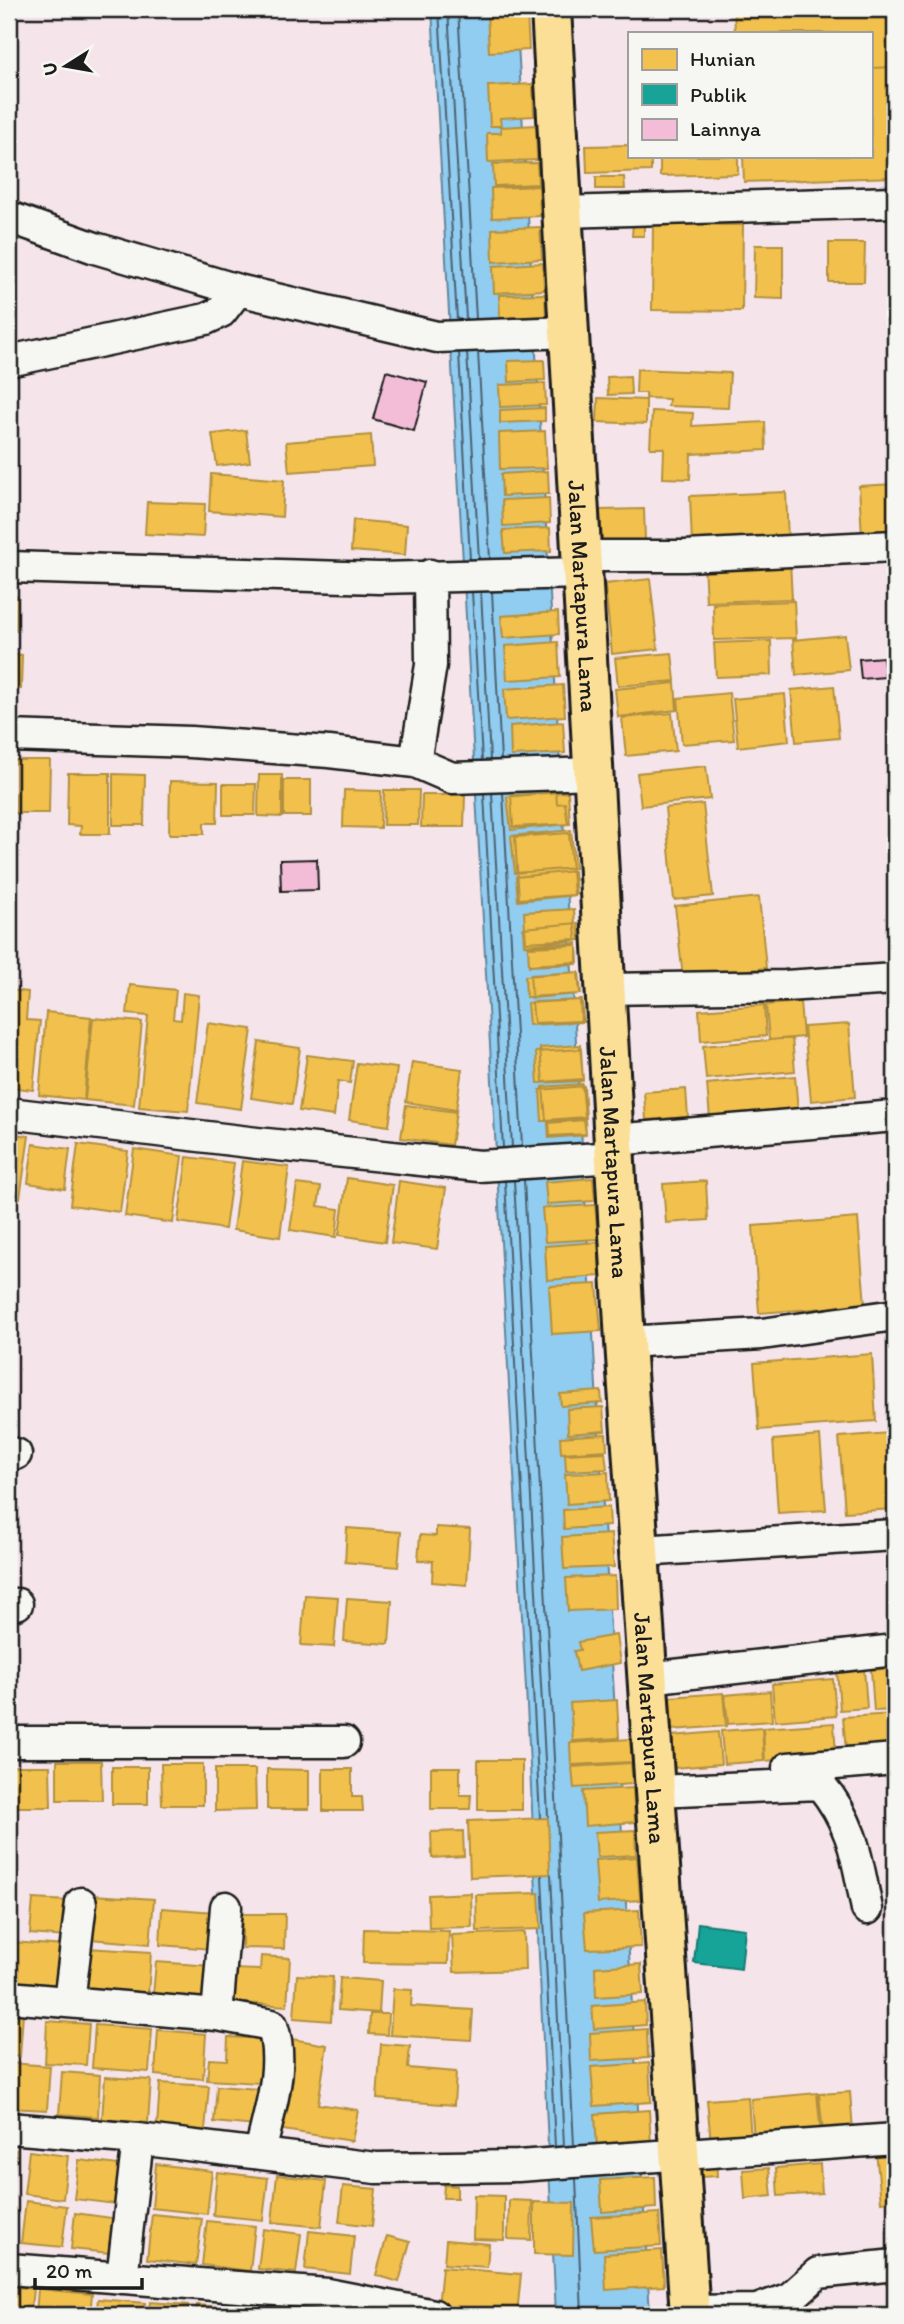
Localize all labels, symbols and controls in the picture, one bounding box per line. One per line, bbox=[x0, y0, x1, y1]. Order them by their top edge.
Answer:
north arrow bbox=[32, 32, 102, 102]
legend bbox=[628, 32, 872, 158]
text: Hunian bbox=[690, 46, 755, 71]
text: U bbox=[37, 61, 62, 78]
text: Publik bbox=[690, 82, 747, 107]
text: Lainnya bbox=[690, 116, 761, 141]
street label: Jalan Martapura Lama bbox=[563, 479, 605, 713]
street label: Jalan Martapura Lama bbox=[594, 1045, 636, 1279]
street label: Jalan Martapura Lama bbox=[629, 1611, 673, 1845]
scale bar bbox=[35, 2247, 142, 2291]
text: 20 m bbox=[46, 2258, 93, 2283]

